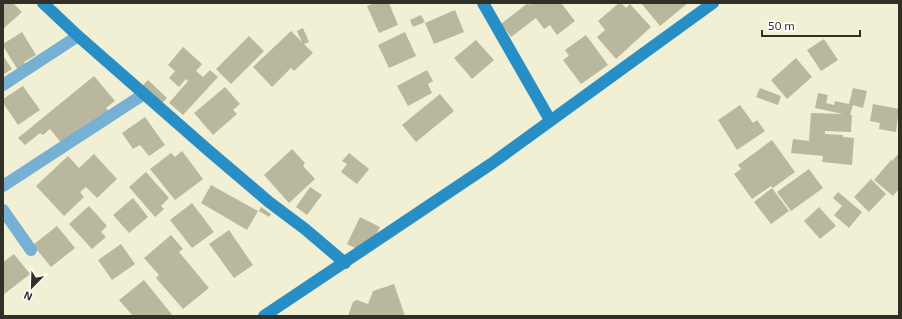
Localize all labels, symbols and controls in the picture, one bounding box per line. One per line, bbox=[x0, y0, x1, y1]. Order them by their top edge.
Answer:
scale bar bbox=[762, 12, 860, 38]
text: 50 m bbox=[768, 18, 795, 32]
north arrow bbox=[12, 267, 52, 307]
text: N bbox=[22, 289, 34, 304]

